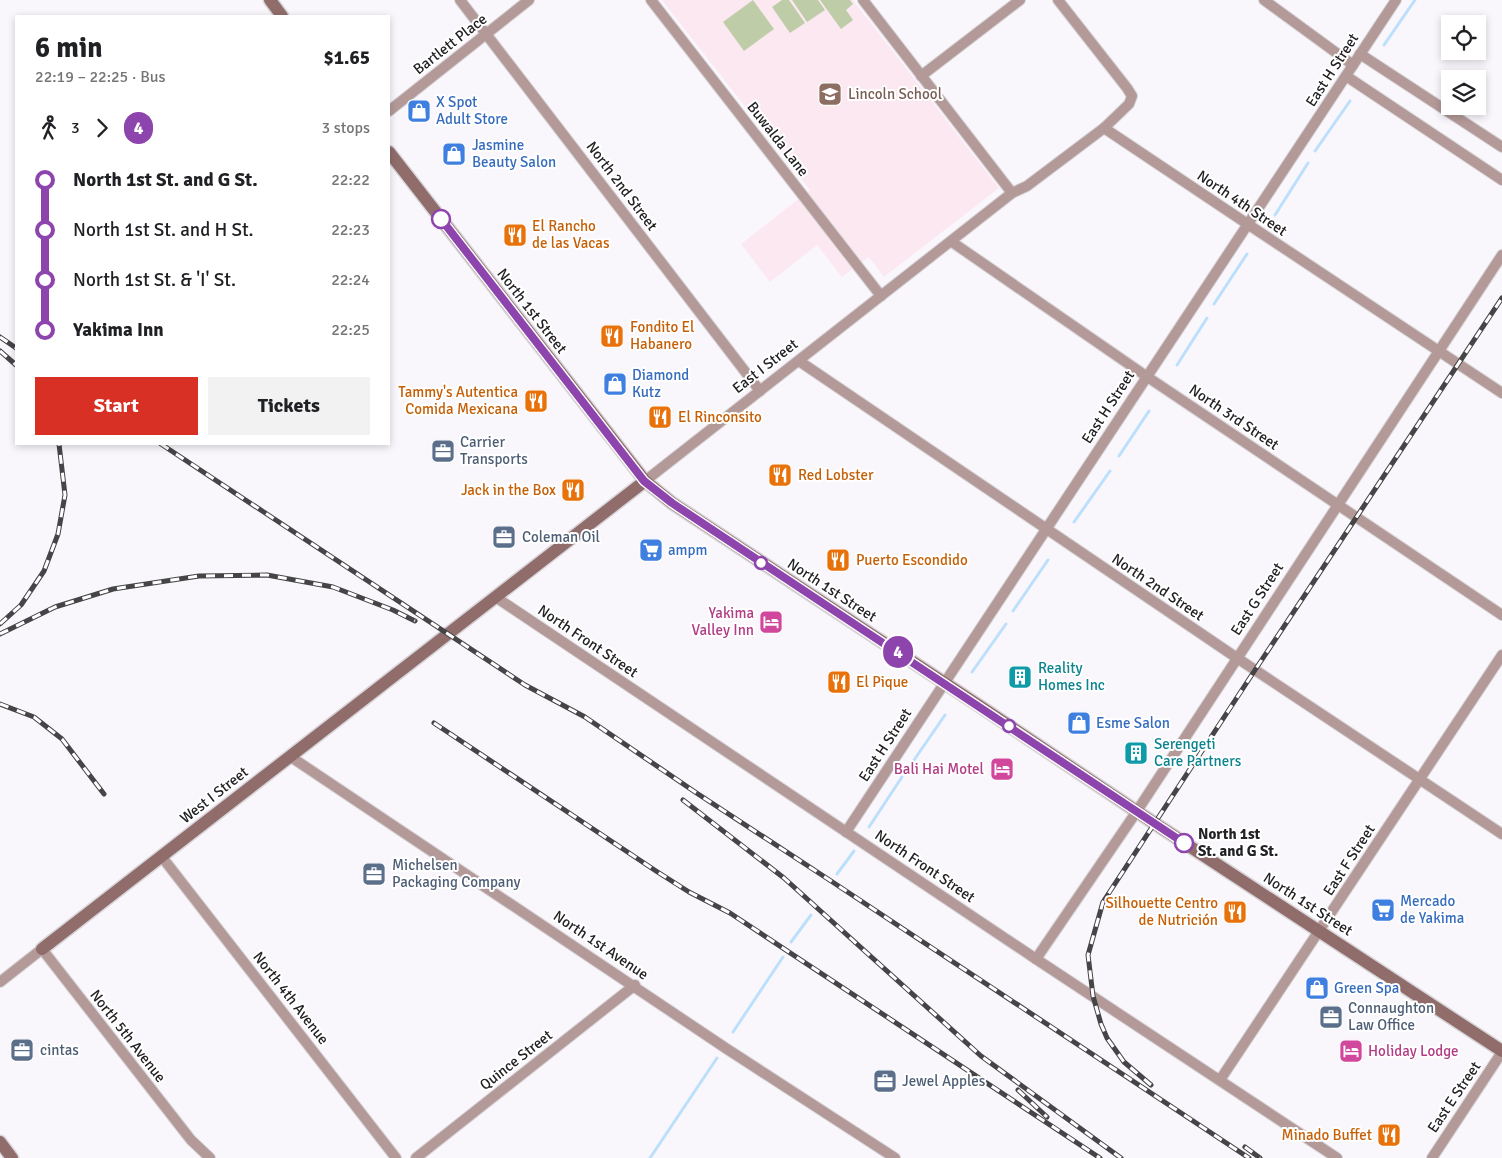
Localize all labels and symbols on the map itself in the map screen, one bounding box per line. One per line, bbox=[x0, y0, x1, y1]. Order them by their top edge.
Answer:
street label: Bartlett Place bbox=[410, 10, 490, 78]
street label: East H Street bbox=[1302, 30, 1362, 110]
school or university icon: Lincoln School bbox=[817, 81, 843, 107]
place label: Lincoln School bbox=[848, 85, 942, 103]
place label: X Spot Adult Store bbox=[436, 93, 508, 128]
shop icon: X Spot Adult Store bbox=[406, 98, 432, 124]
street label: Buwalda Lane bbox=[743, 98, 813, 180]
place label: Jasmine Beauty Salon bbox=[472, 136, 556, 171]
street label: North 2nd Street bbox=[583, 138, 661, 234]
shop icon: Jasmine Beauty Salon bbox=[441, 141, 467, 167]
street label: North 4th Street bbox=[1194, 166, 1290, 240]
unlabelled marker bbox=[431, 209, 451, 229]
place label: El Rancho de las Vacas bbox=[532, 217, 610, 252]
restaurant icon: El Rancho de las Vacas bbox=[502, 222, 528, 248]
street label: North 1st Street bbox=[493, 265, 571, 357]
place label: Fondito El Habanero bbox=[630, 318, 694, 353]
restaurant icon: Fondito El Habanero bbox=[599, 323, 625, 349]
street label: East I Street bbox=[729, 335, 801, 397]
place label: Diamond Kutz bbox=[632, 366, 689, 401]
street label: East H Street bbox=[1078, 367, 1138, 447]
shop icon: Diamond Kutz bbox=[602, 371, 628, 397]
street label: North 3rd Street bbox=[1186, 380, 1282, 454]
place label: Tammy's Autentica Comida Mexicana bbox=[398, 383, 518, 418]
restaurant icon: Tammy's Autentica Comida Mexicana bbox=[523, 388, 549, 414]
restaurant icon: El Rinconsito bbox=[647, 404, 673, 430]
place label: El Rinconsito bbox=[678, 408, 762, 426]
place label: Carrier Transports bbox=[460, 433, 528, 468]
office icon: Carrier Transports bbox=[430, 438, 456, 464]
restaurant icon: Red Lobster bbox=[767, 462, 793, 488]
place label: Red Lobster bbox=[798, 466, 874, 484]
restaurant icon: Jack in the Box bbox=[560, 477, 586, 503]
place label: Jack in the Box bbox=[461, 481, 556, 499]
office icon: Coleman Oil bbox=[491, 524, 517, 550]
place label: Coleman Oil bbox=[522, 528, 600, 546]
supermarket icon: ampm bbox=[638, 537, 664, 563]
place label: ampm bbox=[668, 541, 708, 559]
restaurant icon: Puerto Escondido bbox=[825, 547, 851, 573]
street label: North 2nd Street bbox=[1109, 550, 1207, 624]
place label: Puerto Escondido bbox=[856, 551, 968, 569]
street label: North 1st Street bbox=[784, 554, 880, 626]
unlabelled marker bbox=[754, 556, 768, 570]
street label: East G Street bbox=[1227, 559, 1287, 639]
street label: North Front Street bbox=[535, 601, 641, 681]
place label: Yakima Valley Inn bbox=[691, 604, 754, 639]
hotel icon: Yakima Valley Inn bbox=[758, 609, 784, 635]
line badge: 4 bbox=[882, 636, 914, 668]
place label: Reality Homes Inc bbox=[1038, 659, 1105, 694]
building icon: Reality Homes Inc bbox=[1007, 664, 1033, 690]
restaurant icon: El Pique bbox=[826, 669, 852, 695]
place label: El Pique bbox=[856, 673, 908, 691]
street label: East H Street bbox=[855, 705, 915, 785]
shop icon: Esme Salon bbox=[1066, 710, 1092, 736]
place label: Esme Salon bbox=[1096, 714, 1170, 732]
unlabelled marker bbox=[1002, 719, 1016, 733]
place label: Serengeti Care Partners bbox=[1154, 735, 1242, 770]
building icon: Serengeti Care Partners bbox=[1123, 740, 1149, 766]
hotel icon: Bali Hai Motel bbox=[989, 756, 1015, 782]
place label: Bali Hai Motel bbox=[894, 760, 984, 778]
street label: West I Street bbox=[176, 763, 252, 827]
street label: East F Street bbox=[1319, 821, 1379, 899]
place label: North 1st St. and G St. bbox=[1198, 825, 1278, 860]
street label: North Front Street bbox=[872, 826, 978, 906]
marker: North 1st St. and G St. bbox=[1174, 833, 1194, 853]
place label: Michelsen Packaging Company bbox=[392, 856, 520, 891]
office icon: Michelsen Packaging Company bbox=[361, 861, 387, 887]
street label: North 1st Street bbox=[1260, 868, 1356, 940]
place label: Mercado de Yakima bbox=[1400, 892, 1464, 927]
place label: Silhouette Centro de Nutrición bbox=[1105, 894, 1218, 929]
supermarket icon: Mercado de Yakima bbox=[1370, 897, 1396, 923]
restaurant icon: Silhouette Centro de Nutrición bbox=[1222, 899, 1248, 925]
street label: North 1st Avenue bbox=[550, 907, 652, 983]
street label: North 4th Avenue bbox=[249, 948, 333, 1048]
shop icon: Green Spa bbox=[1304, 975, 1330, 1001]
place label: Green Spa bbox=[1334, 979, 1399, 997]
street label: North 5th Avenue bbox=[86, 986, 170, 1086]
place label: Connaughton Law Office bbox=[1348, 999, 1434, 1034]
office icon: Connaughton Law Office bbox=[1318, 1004, 1344, 1030]
street label: Quince Street bbox=[476, 1026, 556, 1094]
office icon: cintas bbox=[9, 1037, 35, 1063]
hotel icon: Holiday Lodge bbox=[1338, 1038, 1364, 1064]
place label: cintas bbox=[40, 1041, 79, 1059]
place label: Holiday Lodge bbox=[1368, 1042, 1459, 1060]
street label: East E Street bbox=[1424, 1058, 1484, 1136]
office icon: Jewel Apples bbox=[872, 1068, 898, 1094]
place label: Jewel Apples bbox=[902, 1072, 986, 1090]
restaurant icon: Minado Buffet bbox=[1376, 1122, 1402, 1148]
place label: Minado Buffet bbox=[1282, 1126, 1372, 1144]

